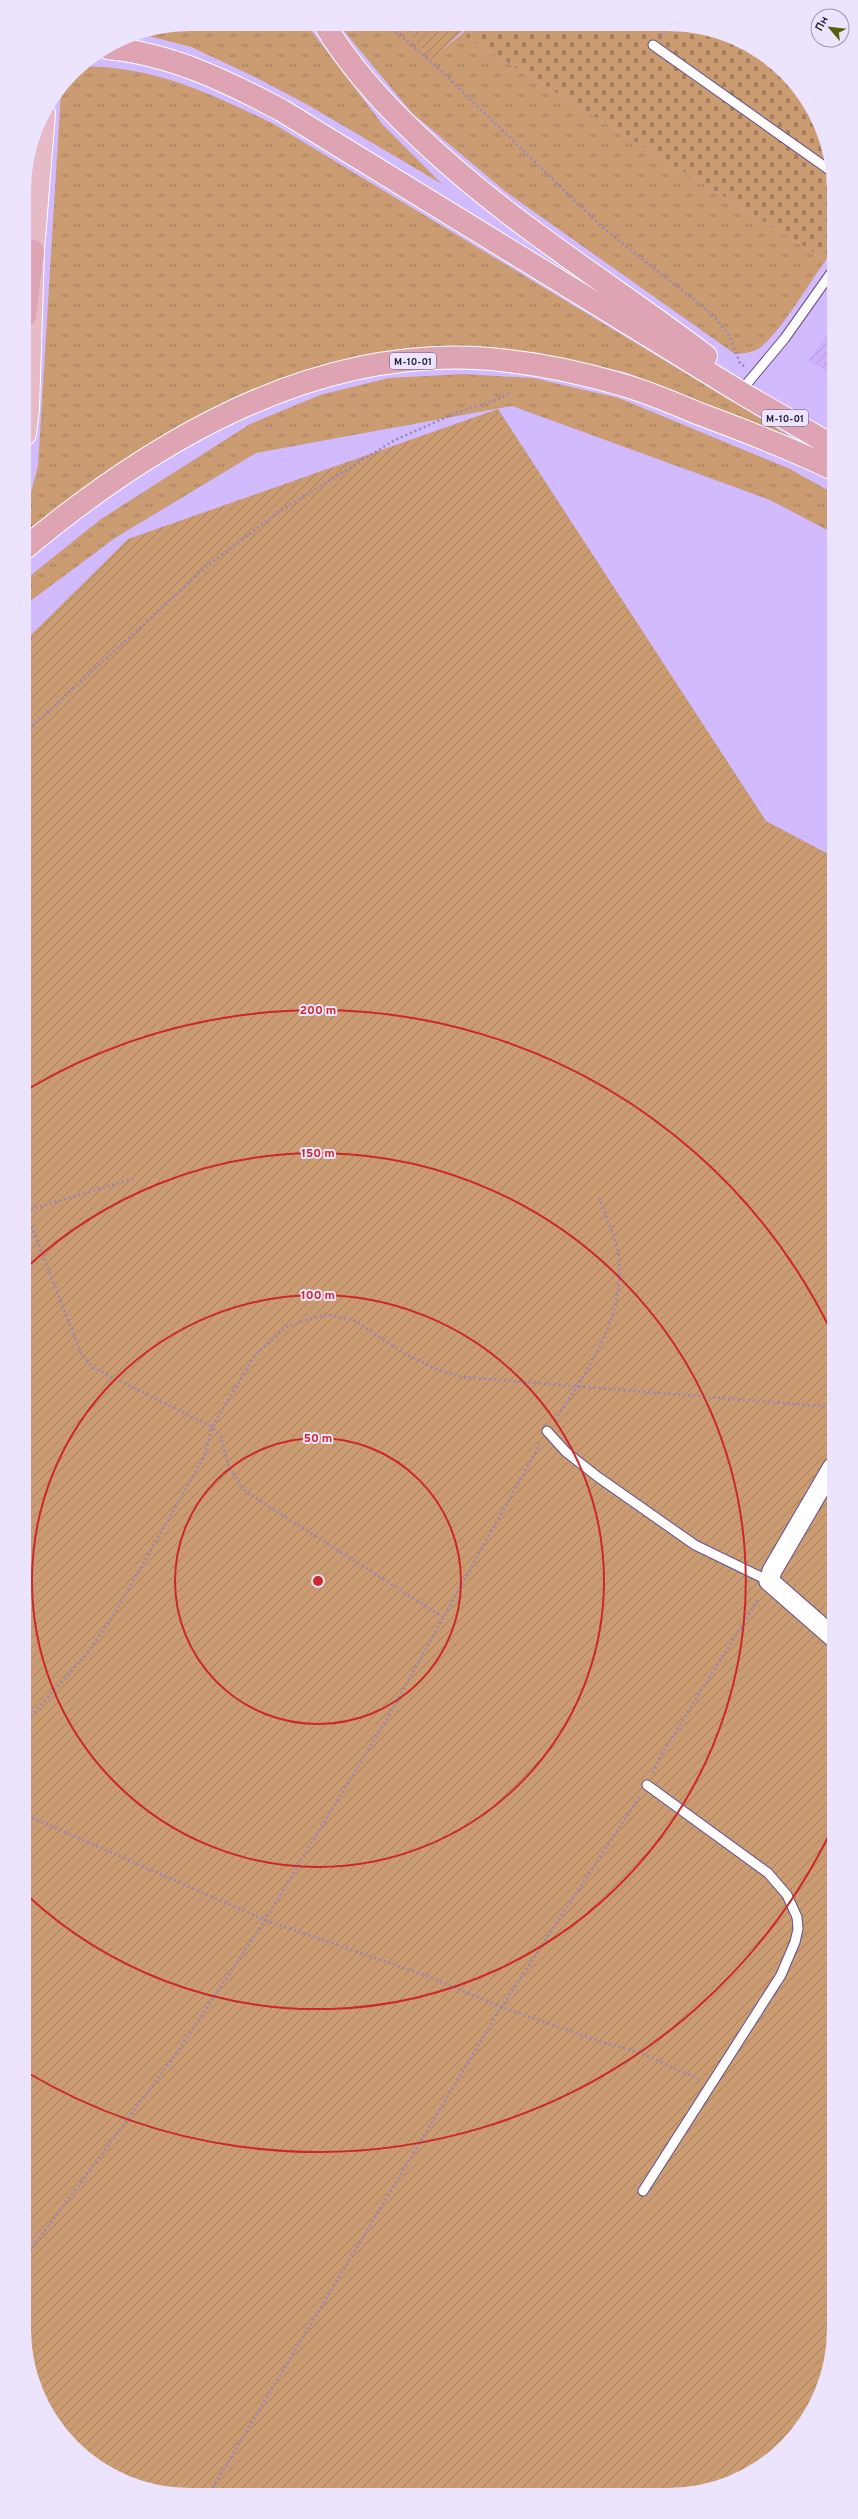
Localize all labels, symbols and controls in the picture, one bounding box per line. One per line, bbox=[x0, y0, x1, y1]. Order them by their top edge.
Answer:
north arrow bbox=[810, 8, 850, 48]
text: Пн bbox=[812, 14, 832, 34]
road number: М-10-01 bbox=[390, 353, 436, 369]
road number: М-10-01 bbox=[762, 410, 808, 426]
text: 200 m bbox=[300, 1003, 336, 1019]
text: 150 m bbox=[301, 1146, 335, 1162]
text: 100 m bbox=[301, 1288, 335, 1304]
text: 50 m bbox=[304, 1431, 332, 1447]
centre of rings bbox=[311, 1574, 325, 1588]

